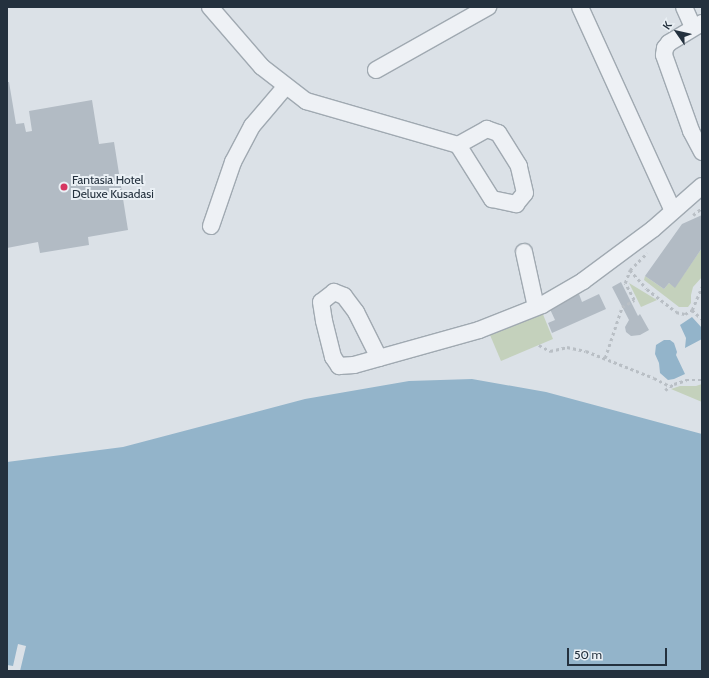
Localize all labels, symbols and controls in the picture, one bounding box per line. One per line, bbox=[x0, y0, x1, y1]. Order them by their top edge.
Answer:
north arrow bbox=[657, 12, 697, 52]
text: K bbox=[659, 19, 675, 32]
place label: Fantasia Hotel Deluxe Kusadasi bbox=[72, 173, 154, 201]
marker: Fantasia Hotel Deluxe Kusadasi bbox=[59, 182, 69, 192]
scale bar bbox=[569, 640, 669, 666]
text: 50 m bbox=[574, 647, 602, 662]

